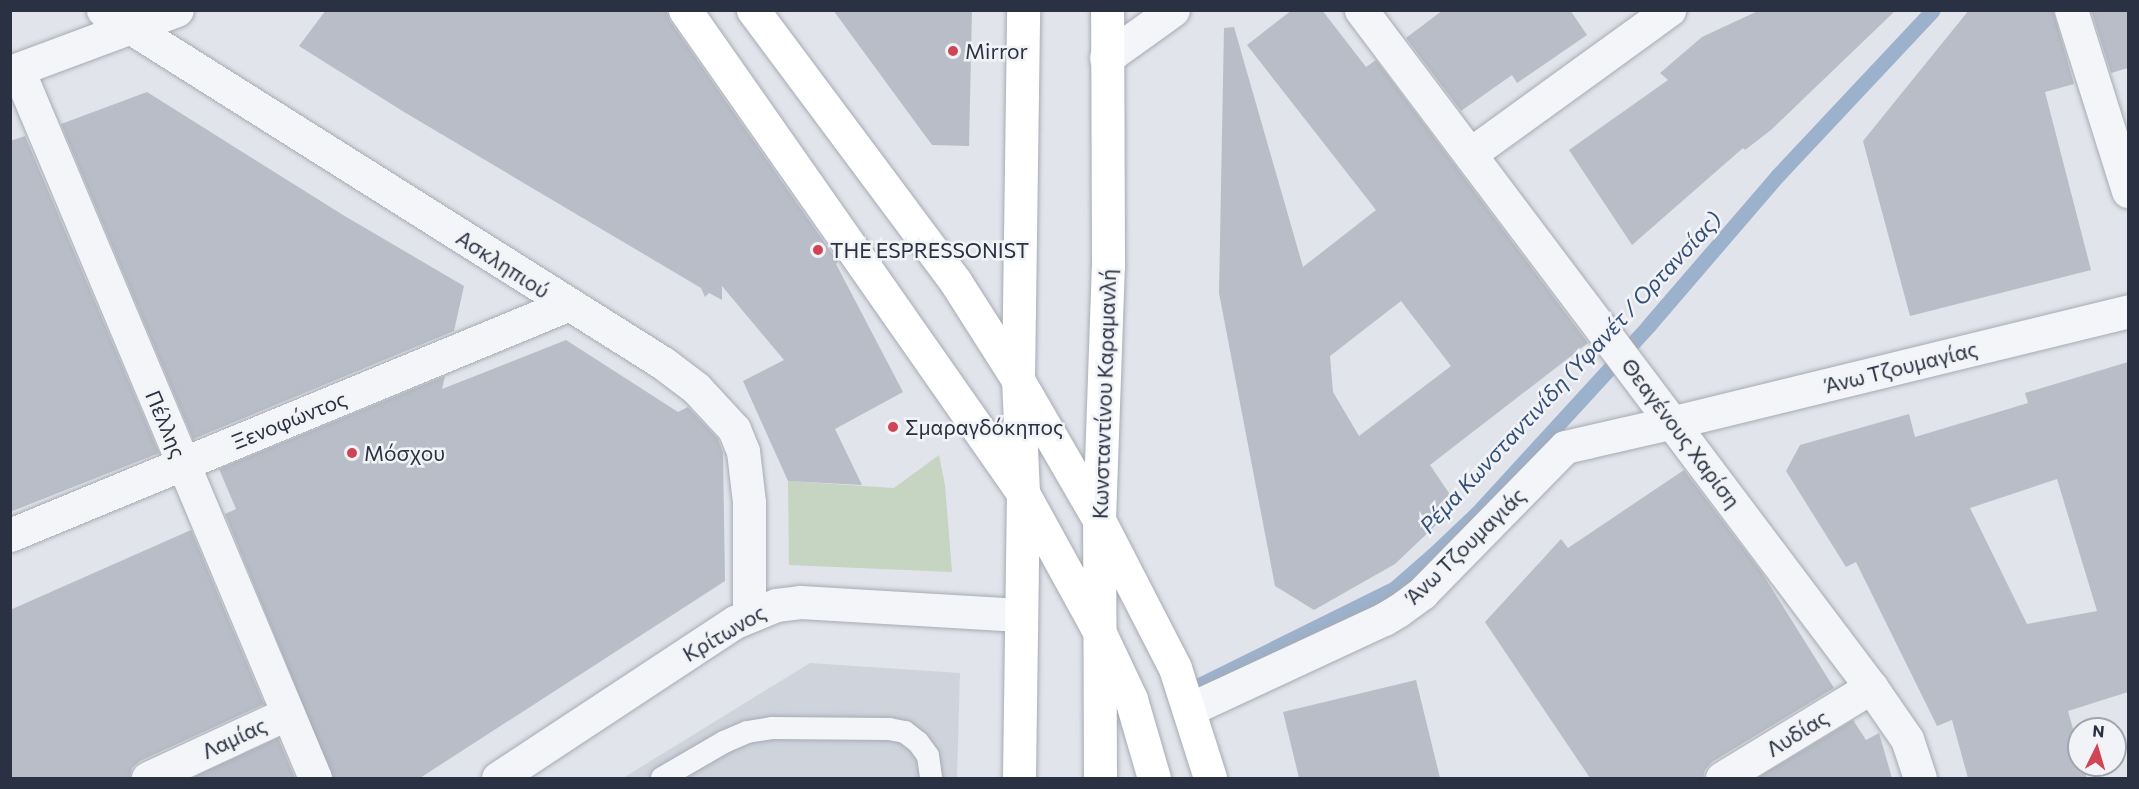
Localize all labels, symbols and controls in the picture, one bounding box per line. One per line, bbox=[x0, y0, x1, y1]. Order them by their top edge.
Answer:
place label: Mirror bbox=[965, 38, 1028, 64]
marker: Mirror bbox=[946, 44, 960, 58]
water label: Ρέμα Κωνσταντινίδη (Υφανέτ / Ορτανσίας) bbox=[1414, 206, 1726, 538]
street label: Ασκληπιού bbox=[452, 225, 554, 303]
place label: THE ESPRESSONIST bbox=[830, 237, 1029, 263]
marker: THE ESPRESSONIST bbox=[811, 243, 825, 257]
street label: Κωνσταντίνου Καραμανλή bbox=[1087, 268, 1121, 520]
street label: Άνω Τζουμαγίας bbox=[1822, 336, 1980, 398]
street label: Θεαγένους Χαρίση bbox=[1617, 353, 1745, 513]
street label: Πέλλης bbox=[141, 386, 191, 462]
street label: Ξενοφώντος bbox=[228, 386, 350, 454]
place label: Σμαραγδόκηπος bbox=[905, 414, 1063, 440]
marker: Σμαραγδόκηπος bbox=[886, 420, 900, 434]
place label: Μόσχου bbox=[364, 440, 445, 466]
marker: Μόσχου bbox=[345, 446, 359, 460]
street label: Άνω Τζουμαγιάς bbox=[1400, 483, 1530, 609]
street label: Κρίτωνος bbox=[678, 599, 770, 667]
street label: Λυδίας bbox=[1761, 704, 1833, 762]
street label: Λαμίας bbox=[198, 712, 270, 764]
north arrow bbox=[2067, 717, 2127, 777]
text: N bbox=[2092, 721, 2105, 741]

